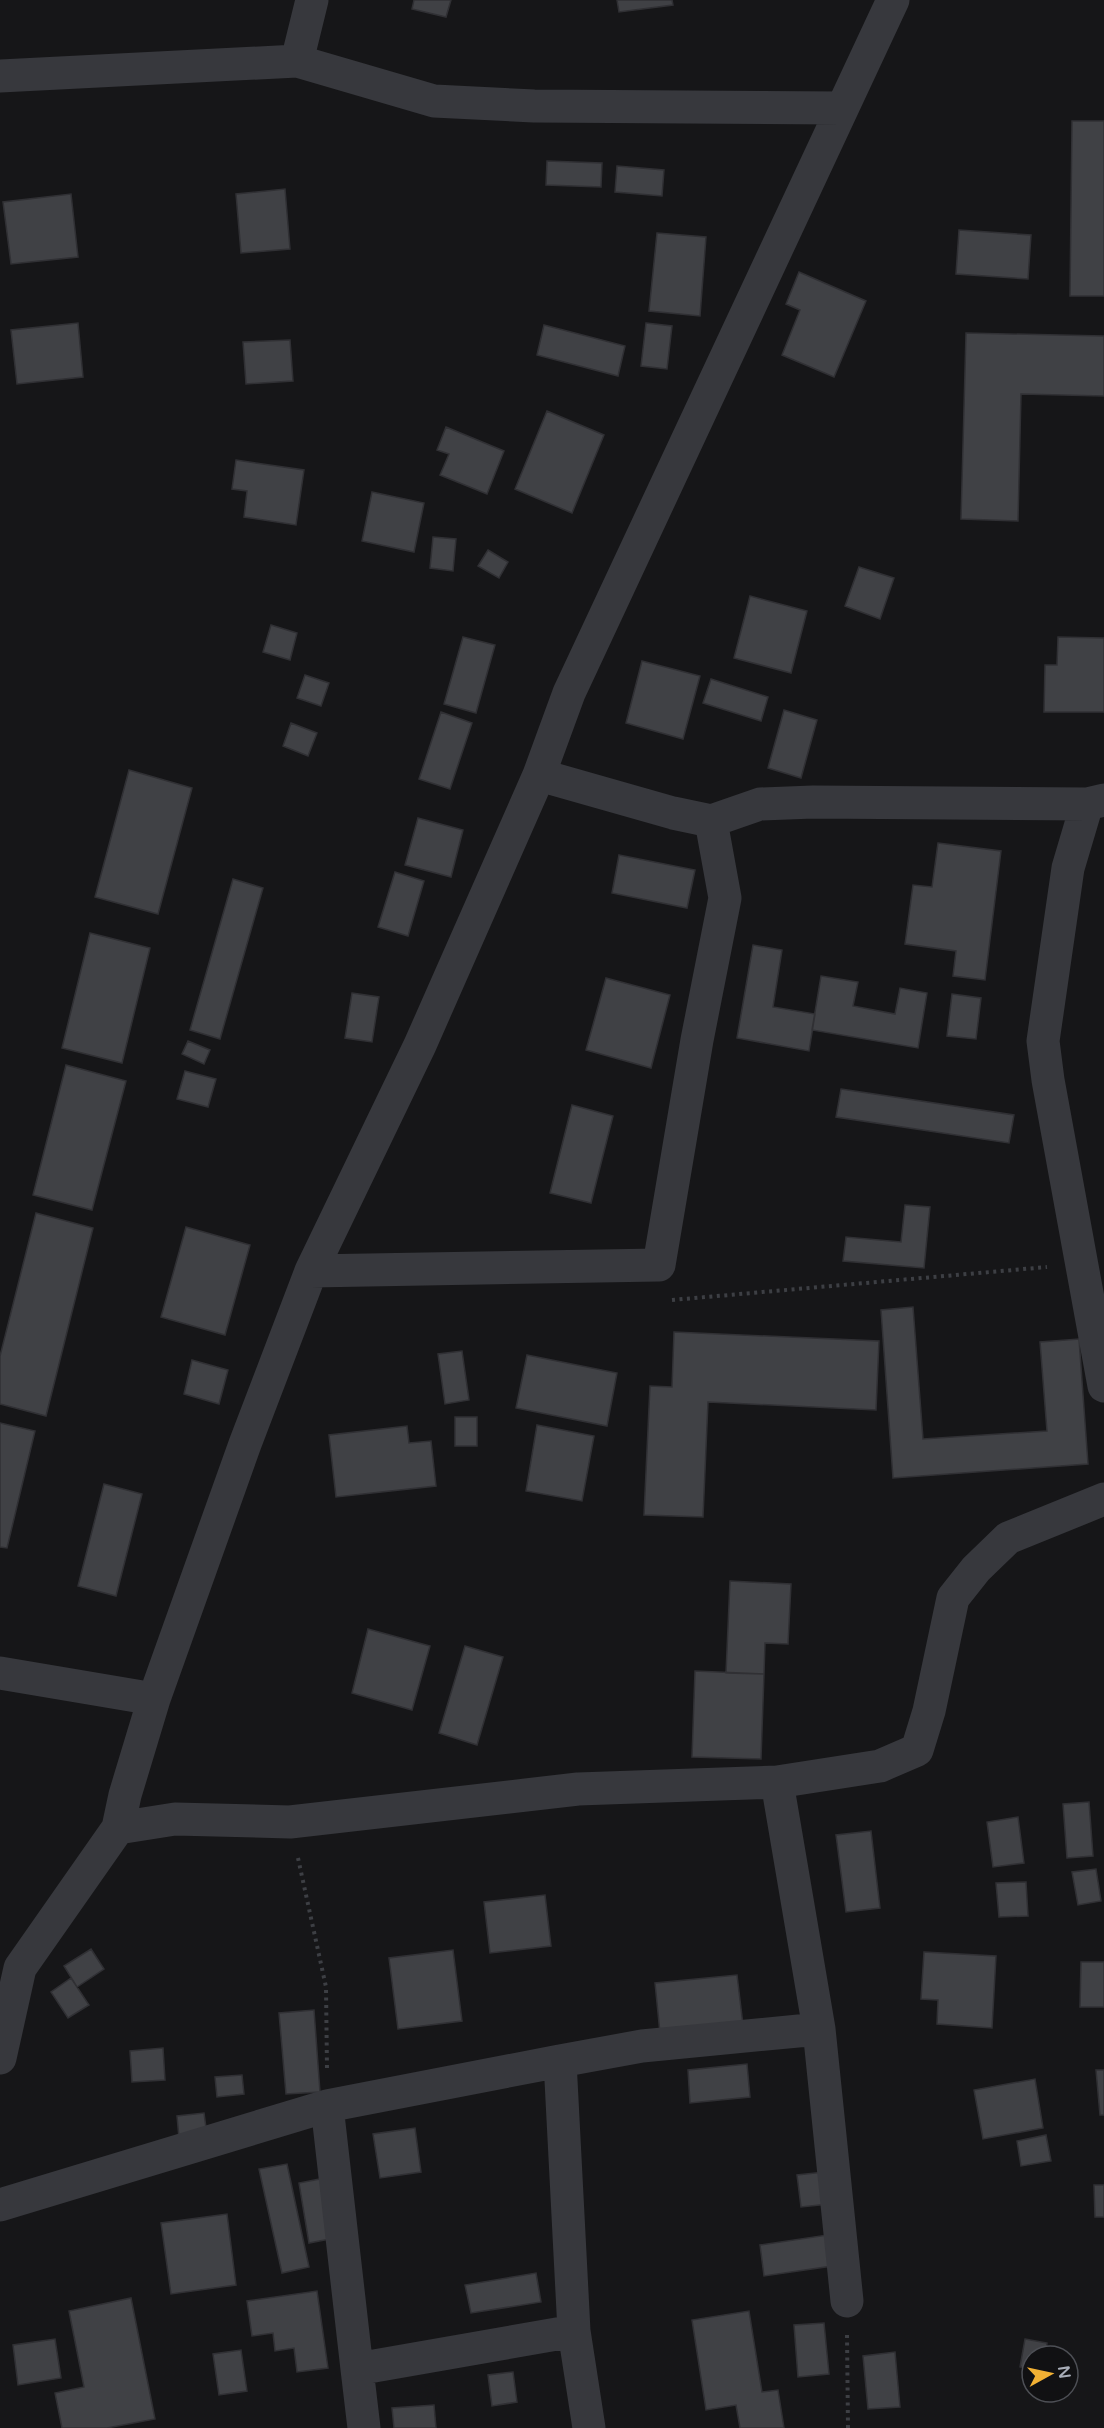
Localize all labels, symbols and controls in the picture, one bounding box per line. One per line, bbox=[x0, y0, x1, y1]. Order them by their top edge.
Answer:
north arrow bbox=[1020, 2344, 1080, 2404]
text: N bbox=[1053, 2364, 1075, 2380]

